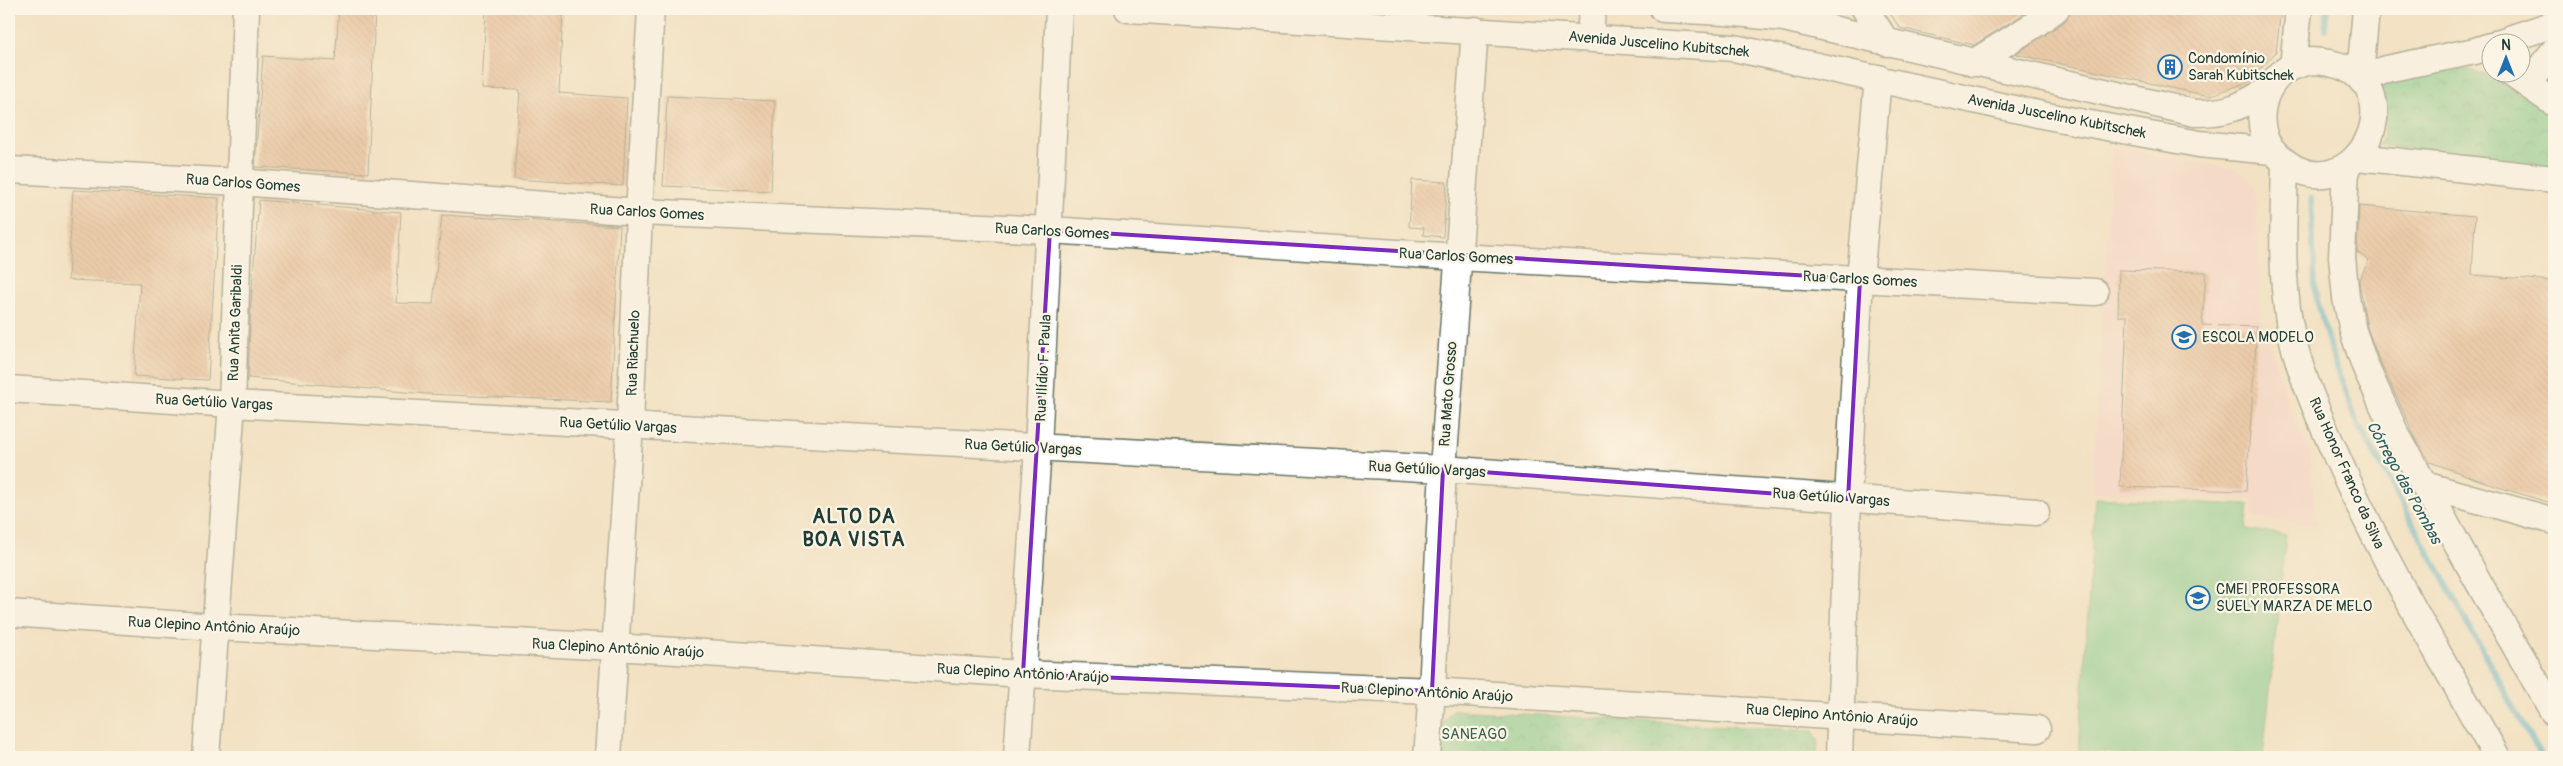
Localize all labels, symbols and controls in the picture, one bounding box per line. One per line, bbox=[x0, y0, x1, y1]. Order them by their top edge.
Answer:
street label: Avenida Juscelino Kubitschek bbox=[1568, 27, 1751, 62]
north arrow bbox=[2480, 32, 2530, 82]
text: N bbox=[2501, 37, 2511, 54]
place label: Condomínio Sarah Kubitschek bbox=[2188, 49, 2295, 85]
building icon: Condomínio Sarah Kubitschek bbox=[2157, 54, 2183, 80]
street label: Avenida Juscelino Kubitschek bbox=[1966, 90, 2149, 143]
street label: Rua Carlos Gomes bbox=[185, 170, 301, 197]
street label: Rua Carlos Gomes bbox=[589, 200, 705, 225]
street label: Rua Carlos Gomes bbox=[994, 219, 1110, 244]
street label: Rua Carlos Gomes bbox=[1398, 244, 1514, 269]
street label: Rua Anita Garibaldi bbox=[224, 264, 247, 382]
street label: Rua Carlos Gomes bbox=[1802, 267, 1918, 292]
street label: Rua Riachuelo bbox=[623, 310, 644, 396]
street label: Rua Ilídio F. Paula bbox=[1031, 314, 1056, 422]
school or university icon: ESCOLA MODELO bbox=[2171, 324, 2197, 350]
place label: ESCOLA MODELO bbox=[2202, 328, 2314, 347]
street label: Rua Mato Grosso bbox=[1435, 341, 1462, 447]
street label: Rua Getúlio Vargas bbox=[155, 390, 274, 415]
street label: Rua Honor Franco da Silva bbox=[2305, 394, 2389, 552]
street label: Rua Getúlio Vargas bbox=[559, 413, 678, 438]
water label: Córrego das Pombas bbox=[2362, 418, 2447, 549]
street label: Rua Getúlio Vargas bbox=[964, 435, 1083, 460]
street label: Rua Getúlio Vargas bbox=[1368, 457, 1487, 482]
street label: Rua Getúlio Vargas bbox=[1772, 484, 1891, 511]
district label: ALTO DA BOA VISTA bbox=[802, 504, 906, 552]
place label: CMEI PROFESSORA SUELY MARZA DE MELO bbox=[2216, 580, 2372, 616]
school or university icon: CMEI PROFESSORA SUELY MARZA DE MELO bbox=[2185, 585, 2211, 611]
street label: Rua Clepino Antônio Araújo bbox=[127, 612, 301, 641]
street label: Rua Clepino Antônio Araújo bbox=[531, 634, 705, 663]
street label: Rua Clepino Antônio Araújo bbox=[936, 659, 1110, 688]
street label: Rua Clepino Antônio Araújo bbox=[1340, 678, 1514, 707]
street label: Rua Clepino Antônio Araújo bbox=[1745, 700, 1919, 731]
park label: SANEAGO bbox=[1441, 725, 1507, 744]

